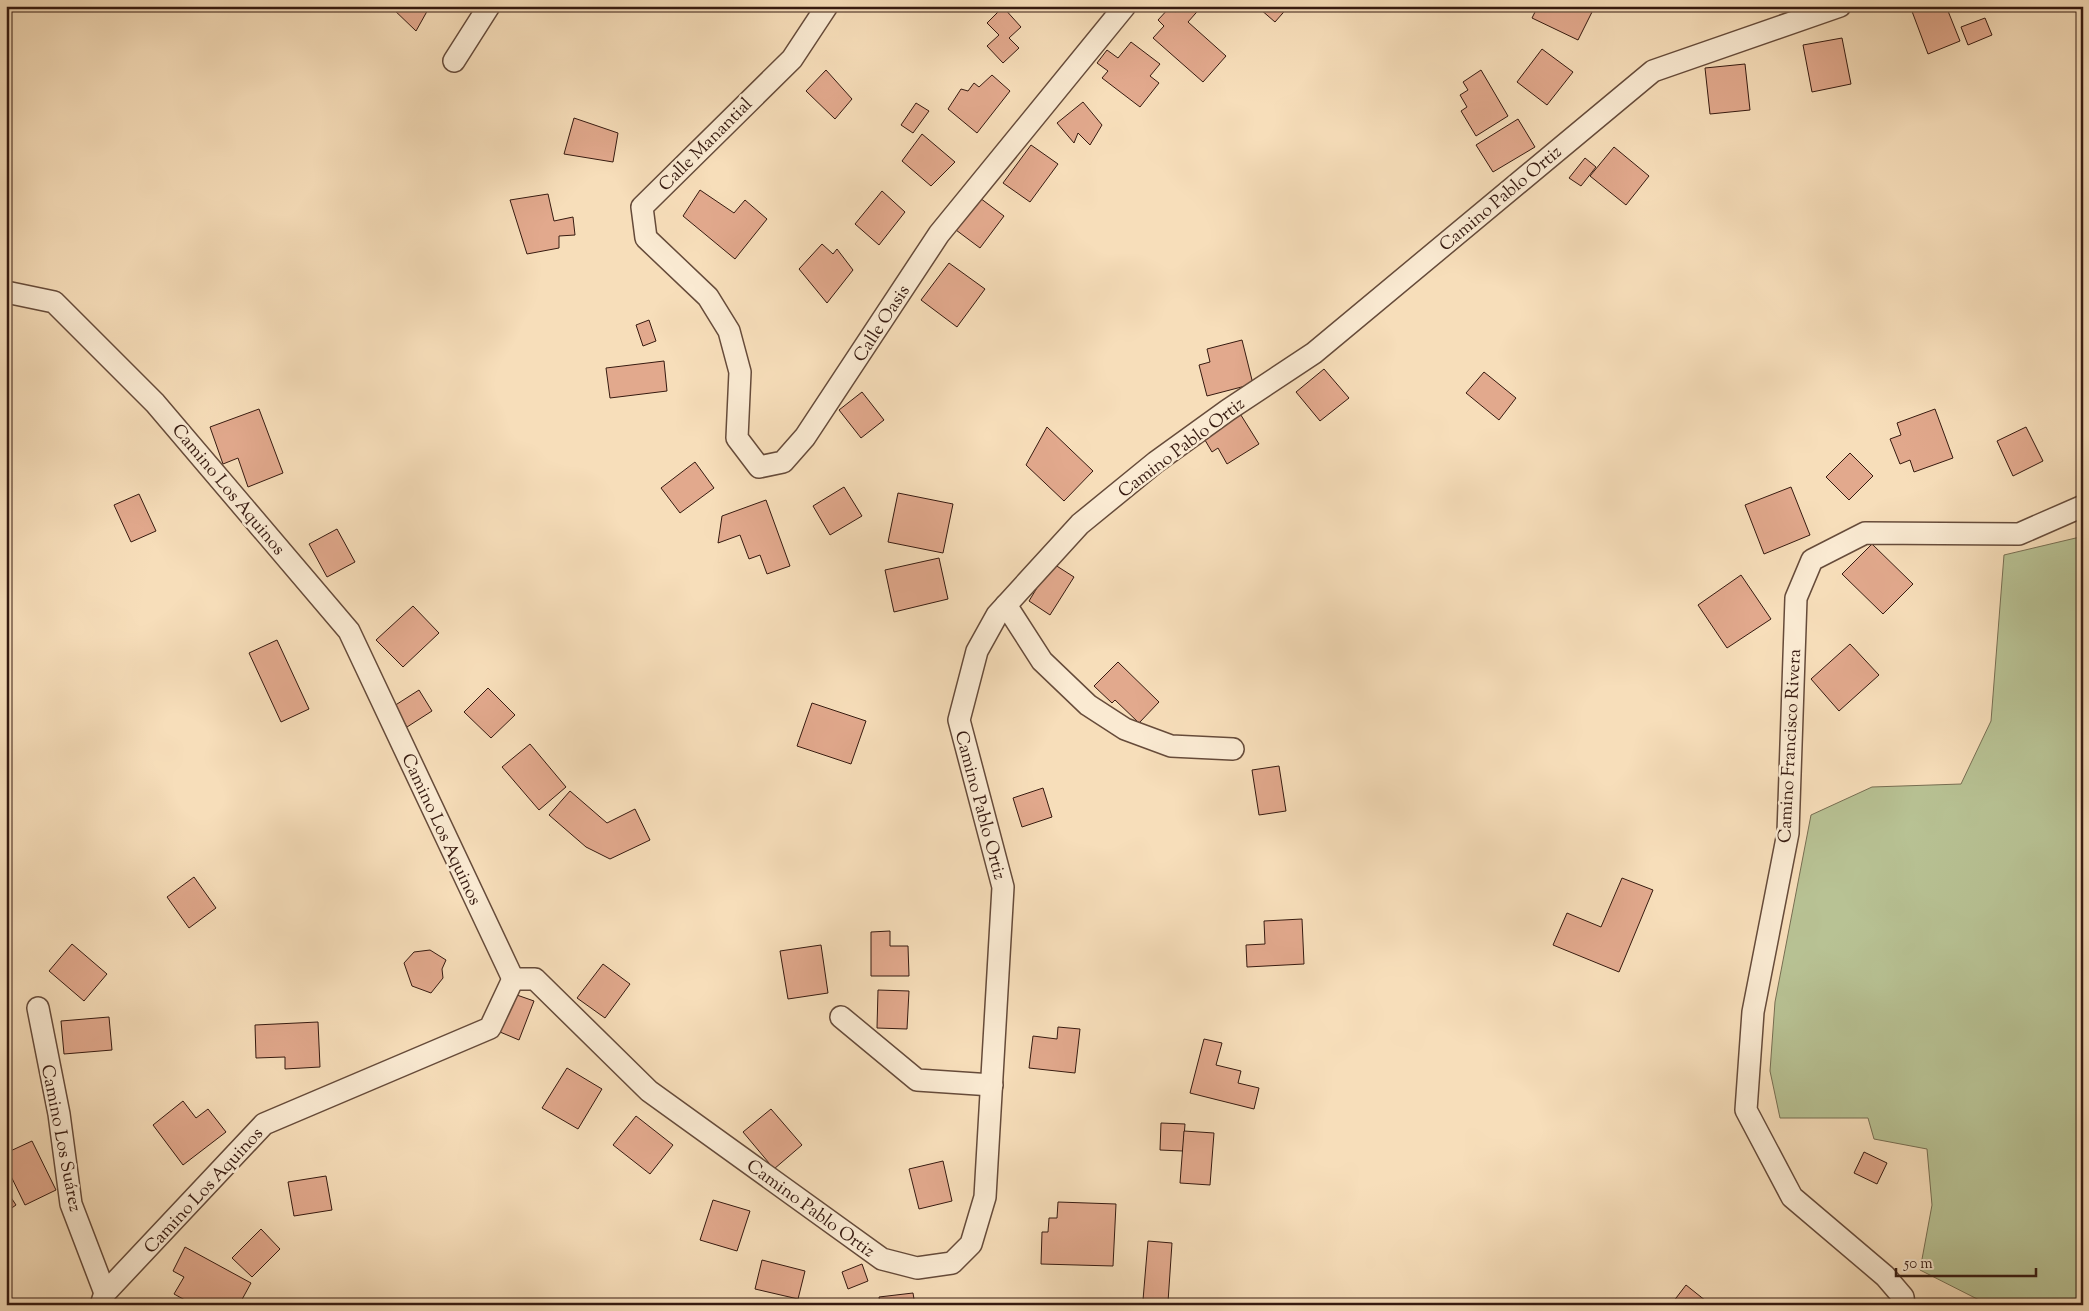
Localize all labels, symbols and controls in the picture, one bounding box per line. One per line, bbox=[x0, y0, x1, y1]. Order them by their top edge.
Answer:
street label: Calle Manantial bbox=[654, 93, 759, 198]
street label: Camino Pablo Ortiz bbox=[1434, 140, 1568, 259]
street label: Calle Oasis bbox=[848, 280, 917, 368]
street label: Camino Pablo Ortiz bbox=[1113, 392, 1251, 505]
street label: Camino Los Aquinos bbox=[165, 419, 290, 562]
street label: Camino Francisco Rivera bbox=[1773, 648, 1809, 844]
street label: Camino Pablo Ortiz bbox=[947, 728, 1011, 883]
street label: Camino Los Aquinos bbox=[394, 750, 487, 910]
street label: Camino Los Suárez bbox=[33, 1063, 87, 1214]
street label: Camino Los Aquinos bbox=[139, 1122, 270, 1260]
street label: Camino Pablo Ortiz bbox=[740, 1154, 880, 1265]
scale bar bbox=[1896, 1246, 2036, 1278]
text: 50 m bbox=[1903, 1254, 1933, 1275]

